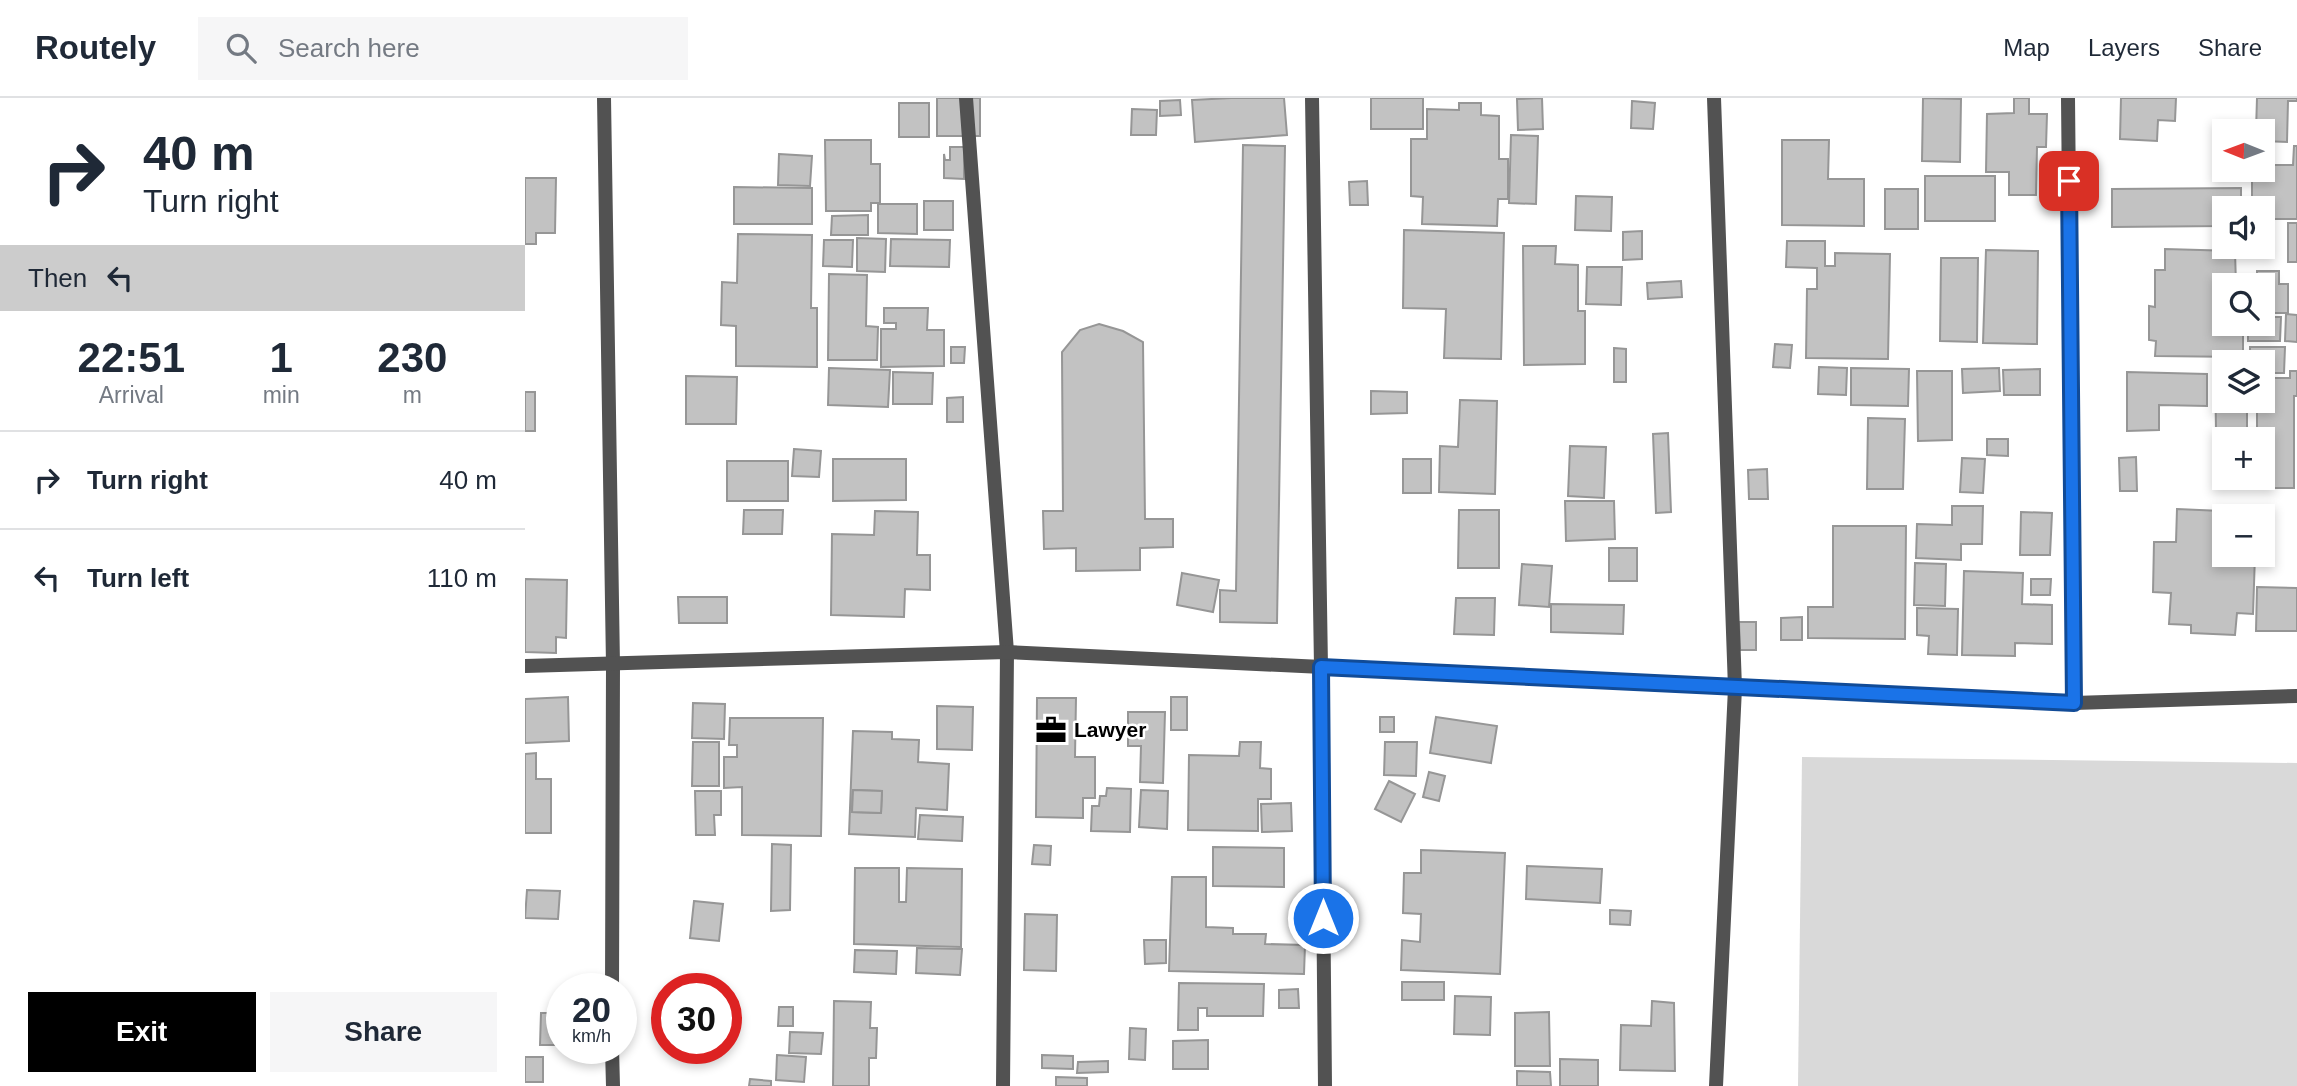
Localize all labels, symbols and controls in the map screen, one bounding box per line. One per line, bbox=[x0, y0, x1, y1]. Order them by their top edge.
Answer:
search box bbox=[198, 17, 688, 80]
text: Routely bbox=[35, 29, 156, 66]
icon: search bbox=[222, 29, 260, 67]
text: Search here bbox=[278, 33, 420, 63]
text: Map bbox=[2003, 34, 2050, 61]
text: Layers bbox=[2088, 34, 2160, 61]
text: Share bbox=[2198, 34, 2262, 61]
north arrow bbox=[2212, 119, 2275, 182]
map controls bbox=[2212, 119, 2275, 567]
icon: right bbox=[28, 126, 119, 217]
text: 40 m bbox=[143, 126, 255, 180]
pin bbox=[2039, 151, 2099, 211]
icon: arrive bbox=[2050, 162, 2088, 200]
text: Turn right bbox=[143, 183, 279, 219]
button: sound bbox=[2212, 196, 2275, 259]
icon: left bbox=[101, 259, 139, 297]
text: Then bbox=[28, 263, 87, 293]
button: search bbox=[2212, 273, 2275, 336]
text: 22:51 bbox=[78, 334, 185, 381]
text: 1 bbox=[269, 334, 293, 381]
text: 230 bbox=[377, 334, 447, 381]
button: layers bbox=[2212, 350, 2275, 413]
text: Arrival bbox=[99, 382, 164, 408]
text: min bbox=[263, 382, 300, 408]
text: m bbox=[403, 382, 422, 408]
button: + bbox=[2212, 427, 2275, 490]
icon: right bbox=[28, 461, 66, 499]
text: Turn right bbox=[87, 465, 208, 495]
text: 40 m bbox=[439, 465, 497, 495]
button: − bbox=[2212, 504, 2275, 567]
icon: left bbox=[28, 559, 66, 597]
text: Turn left bbox=[87, 563, 189, 593]
text: 110 m bbox=[427, 563, 497, 593]
office icon: Lawyer bbox=[1034, 713, 1068, 747]
place label: Lawyer bbox=[1074, 718, 1146, 741]
position arrow bbox=[1286, 881, 1360, 955]
speed limit sign: 30 bbox=[651, 973, 742, 1064]
text: 20 bbox=[572, 990, 611, 1029]
button: Exit bbox=[28, 992, 256, 1072]
button: Share bbox=[270, 992, 497, 1072]
text: km/h bbox=[572, 1026, 611, 1046]

